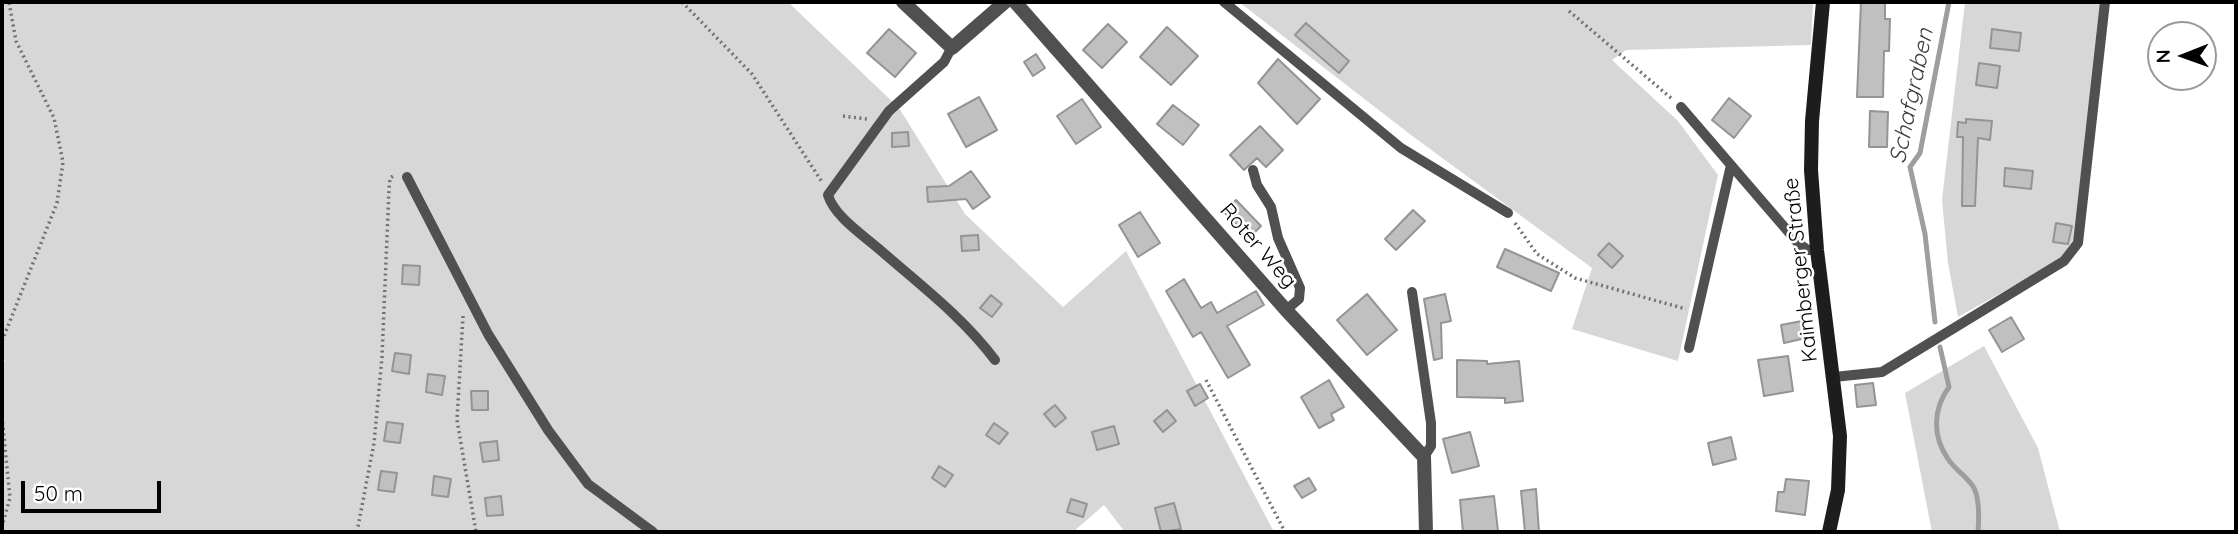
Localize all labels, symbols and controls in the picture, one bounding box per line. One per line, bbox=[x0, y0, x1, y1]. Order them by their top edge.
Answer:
north arrow bbox=[2147, 21, 2217, 91]
water label: Schafgraben bbox=[1884, 26, 1940, 166]
text: N bbox=[2151, 49, 2175, 64]
street label: Kaimberger Straße bbox=[1779, 177, 1823, 363]
street label: Roter Weg bbox=[1214, 198, 1302, 294]
scale bar bbox=[24, 468, 164, 512]
text: 50 m bbox=[34, 480, 83, 506]

